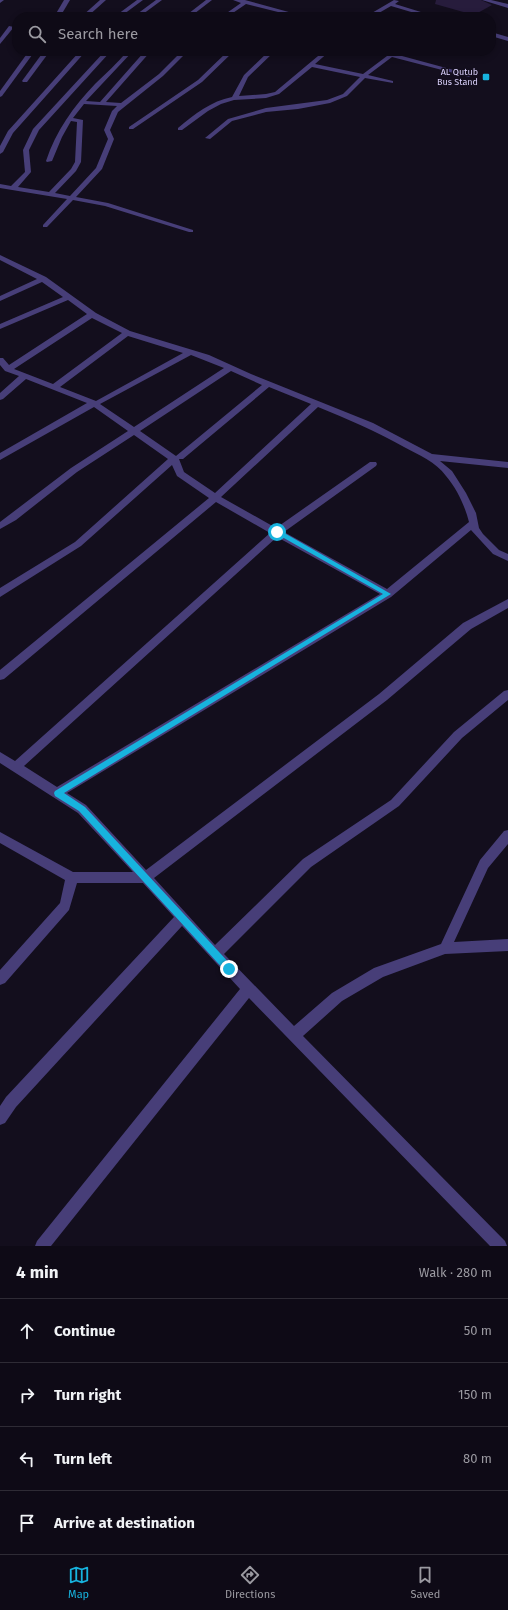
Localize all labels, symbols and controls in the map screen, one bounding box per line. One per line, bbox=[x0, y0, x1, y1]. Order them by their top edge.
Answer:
search box bbox=[12, 12, 496, 56]
icon: search bbox=[26, 23, 48, 45]
text: Search here bbox=[58, 25, 138, 43]
place label: AL Qutub Bus Stand bbox=[437, 67, 478, 87]
marker: AL Qutub Bus Stand bbox=[481, 72, 491, 82]
route start bbox=[268, 523, 286, 541]
route end bbox=[220, 960, 238, 978]
text: 4 min bbox=[16, 1262, 59, 1283]
text: Walk · 280 m bbox=[419, 1265, 492, 1280]
icon: ahead bbox=[16, 1320, 38, 1342]
text: Continue bbox=[54, 1322, 115, 1340]
text: 50 m bbox=[464, 1323, 492, 1338]
icon: right bbox=[16, 1384, 38, 1406]
text: Turn right bbox=[54, 1386, 121, 1404]
text: 150 m bbox=[458, 1387, 492, 1402]
icon: left bbox=[16, 1448, 38, 1470]
text: Turn left bbox=[54, 1450, 112, 1468]
text: 80 m bbox=[463, 1451, 492, 1466]
icon: arrive bbox=[16, 1512, 38, 1534]
text: Arrive at destination bbox=[54, 1514, 195, 1532]
tab: Map bbox=[68, 1564, 90, 1601]
tab: Directions bbox=[225, 1564, 275, 1601]
tab: Saved bbox=[411, 1564, 440, 1601]

